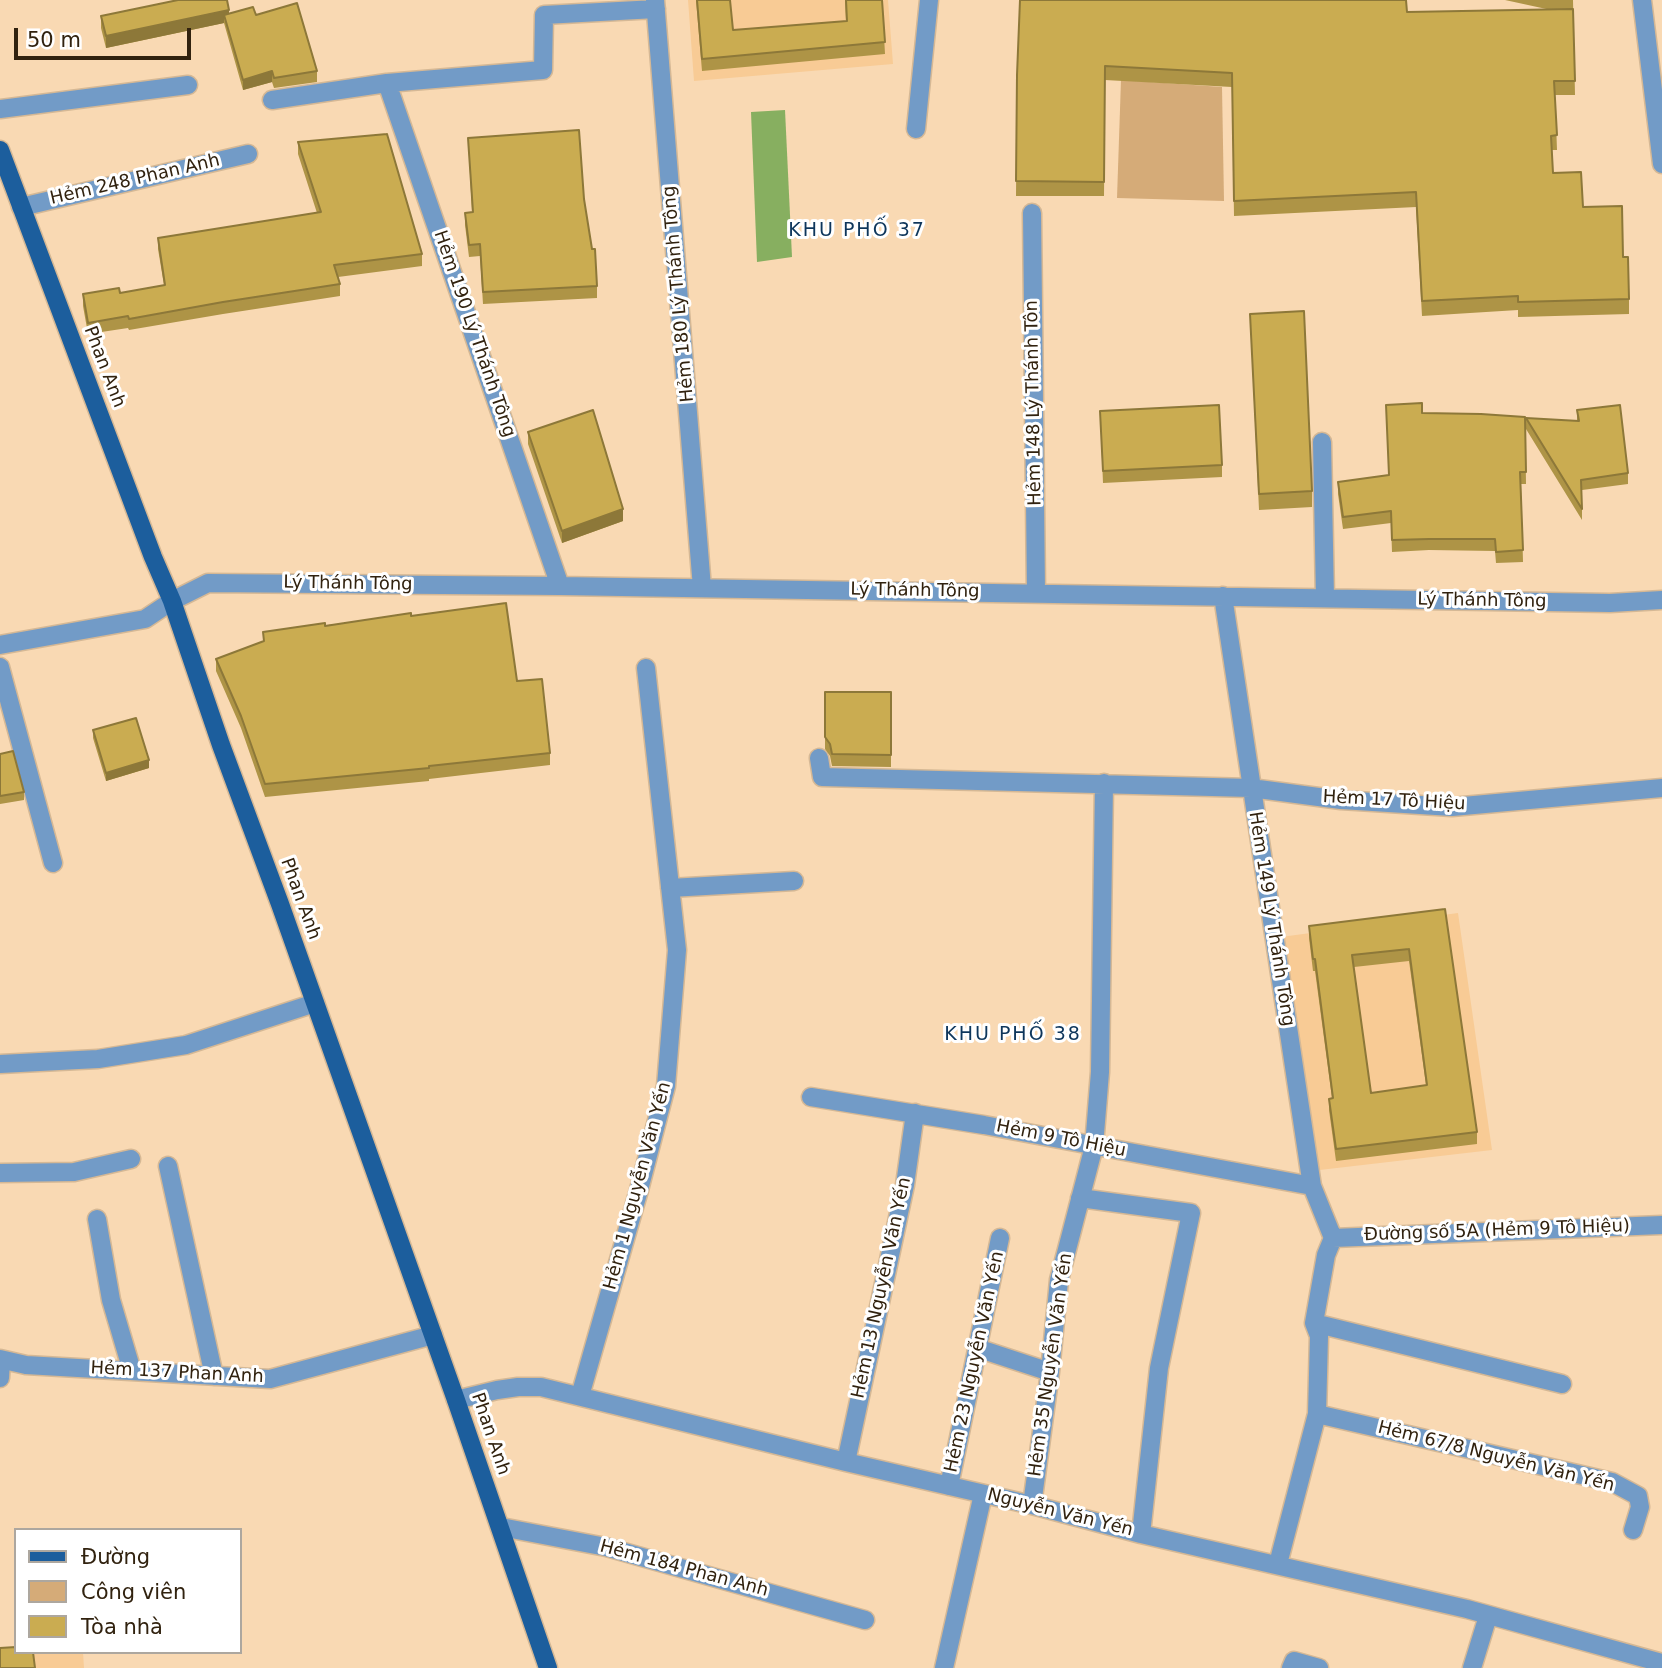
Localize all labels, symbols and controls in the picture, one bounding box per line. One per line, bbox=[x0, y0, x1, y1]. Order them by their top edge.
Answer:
scale bar bbox=[18, 14, 194, 58]
text: 50 m bbox=[27, 28, 81, 52]
street label: Hẻm 248 Phan Anh bbox=[48, 150, 222, 210]
street label: Hẻm 180 Lý Thánh Tông bbox=[659, 185, 699, 403]
district label: KHU PHỐ 37 bbox=[789, 220, 925, 242]
street label: Hẻm 190 Lý Thánh Tông bbox=[428, 228, 520, 440]
street label: Hẻm 148 Lý Thánh Tôn bbox=[1021, 300, 1047, 506]
street label: Phan Anh bbox=[79, 323, 129, 411]
street label: Lý Thánh Tông bbox=[283, 572, 413, 596]
street label: Lý Thánh Tông bbox=[850, 579, 980, 603]
street label: Lý Thánh Tông bbox=[1417, 589, 1547, 613]
street label: Hẻm 17 Tô Hiệu bbox=[1322, 786, 1466, 816]
street label: Hẻm 149 Lý Thánh Tông bbox=[1243, 810, 1299, 1028]
street label: Phan Anh bbox=[275, 855, 325, 943]
district label: KHU PHỐ 38 bbox=[945, 1024, 1081, 1046]
street label: Hẻm 1 Nguyễn Văn Yến bbox=[600, 1080, 676, 1292]
street label: Hẻm 9 Tô Hiệu bbox=[994, 1116, 1128, 1162]
street label: Hẻm 13 Nguyễn Văn Yến bbox=[848, 1175, 916, 1401]
street label: Đường số 5A (Hẻm 9 Tô Hiệu) bbox=[1364, 1216, 1630, 1246]
street label: Hẻm 23 Nguyễn Văn Yến bbox=[941, 1249, 1009, 1475]
street label: Hẻm 35 Nguyễn Văn Yến bbox=[1025, 1252, 1077, 1478]
street label: Hẻm 137 Phan Anh bbox=[90, 1358, 264, 1388]
street label: Phan Anh bbox=[466, 1390, 514, 1478]
street label: Hẻm 67/8 Nguyễn Văn Yến bbox=[1375, 1417, 1617, 1497]
street label: Nguyễn Văn Yến bbox=[985, 1484, 1135, 1542]
legend bbox=[14, 1528, 242, 1654]
street label: Hẻm 184 Phan Anh bbox=[597, 1536, 771, 1602]
text: Đường bbox=[81, 1545, 150, 1569]
text: Công viên bbox=[81, 1580, 186, 1604]
text: Tòa nhà bbox=[81, 1615, 163, 1639]

